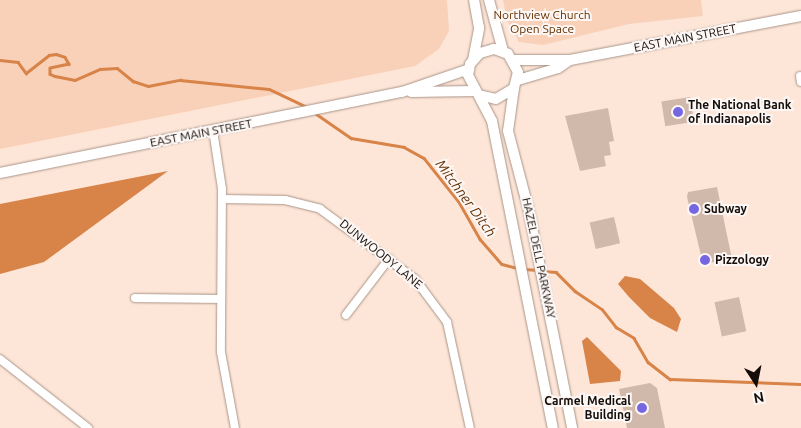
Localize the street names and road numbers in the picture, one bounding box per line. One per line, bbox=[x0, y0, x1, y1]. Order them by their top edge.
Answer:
street label: EAST MAIN STREET bbox=[633, 21, 737, 55]
street label: EAST MAIN STREET bbox=[149, 116, 253, 150]
street label: HAZEL DELL PARKWAY bbox=[519, 196, 559, 320]
street label: DUNWOODY LANE bbox=[337, 216, 425, 292]

